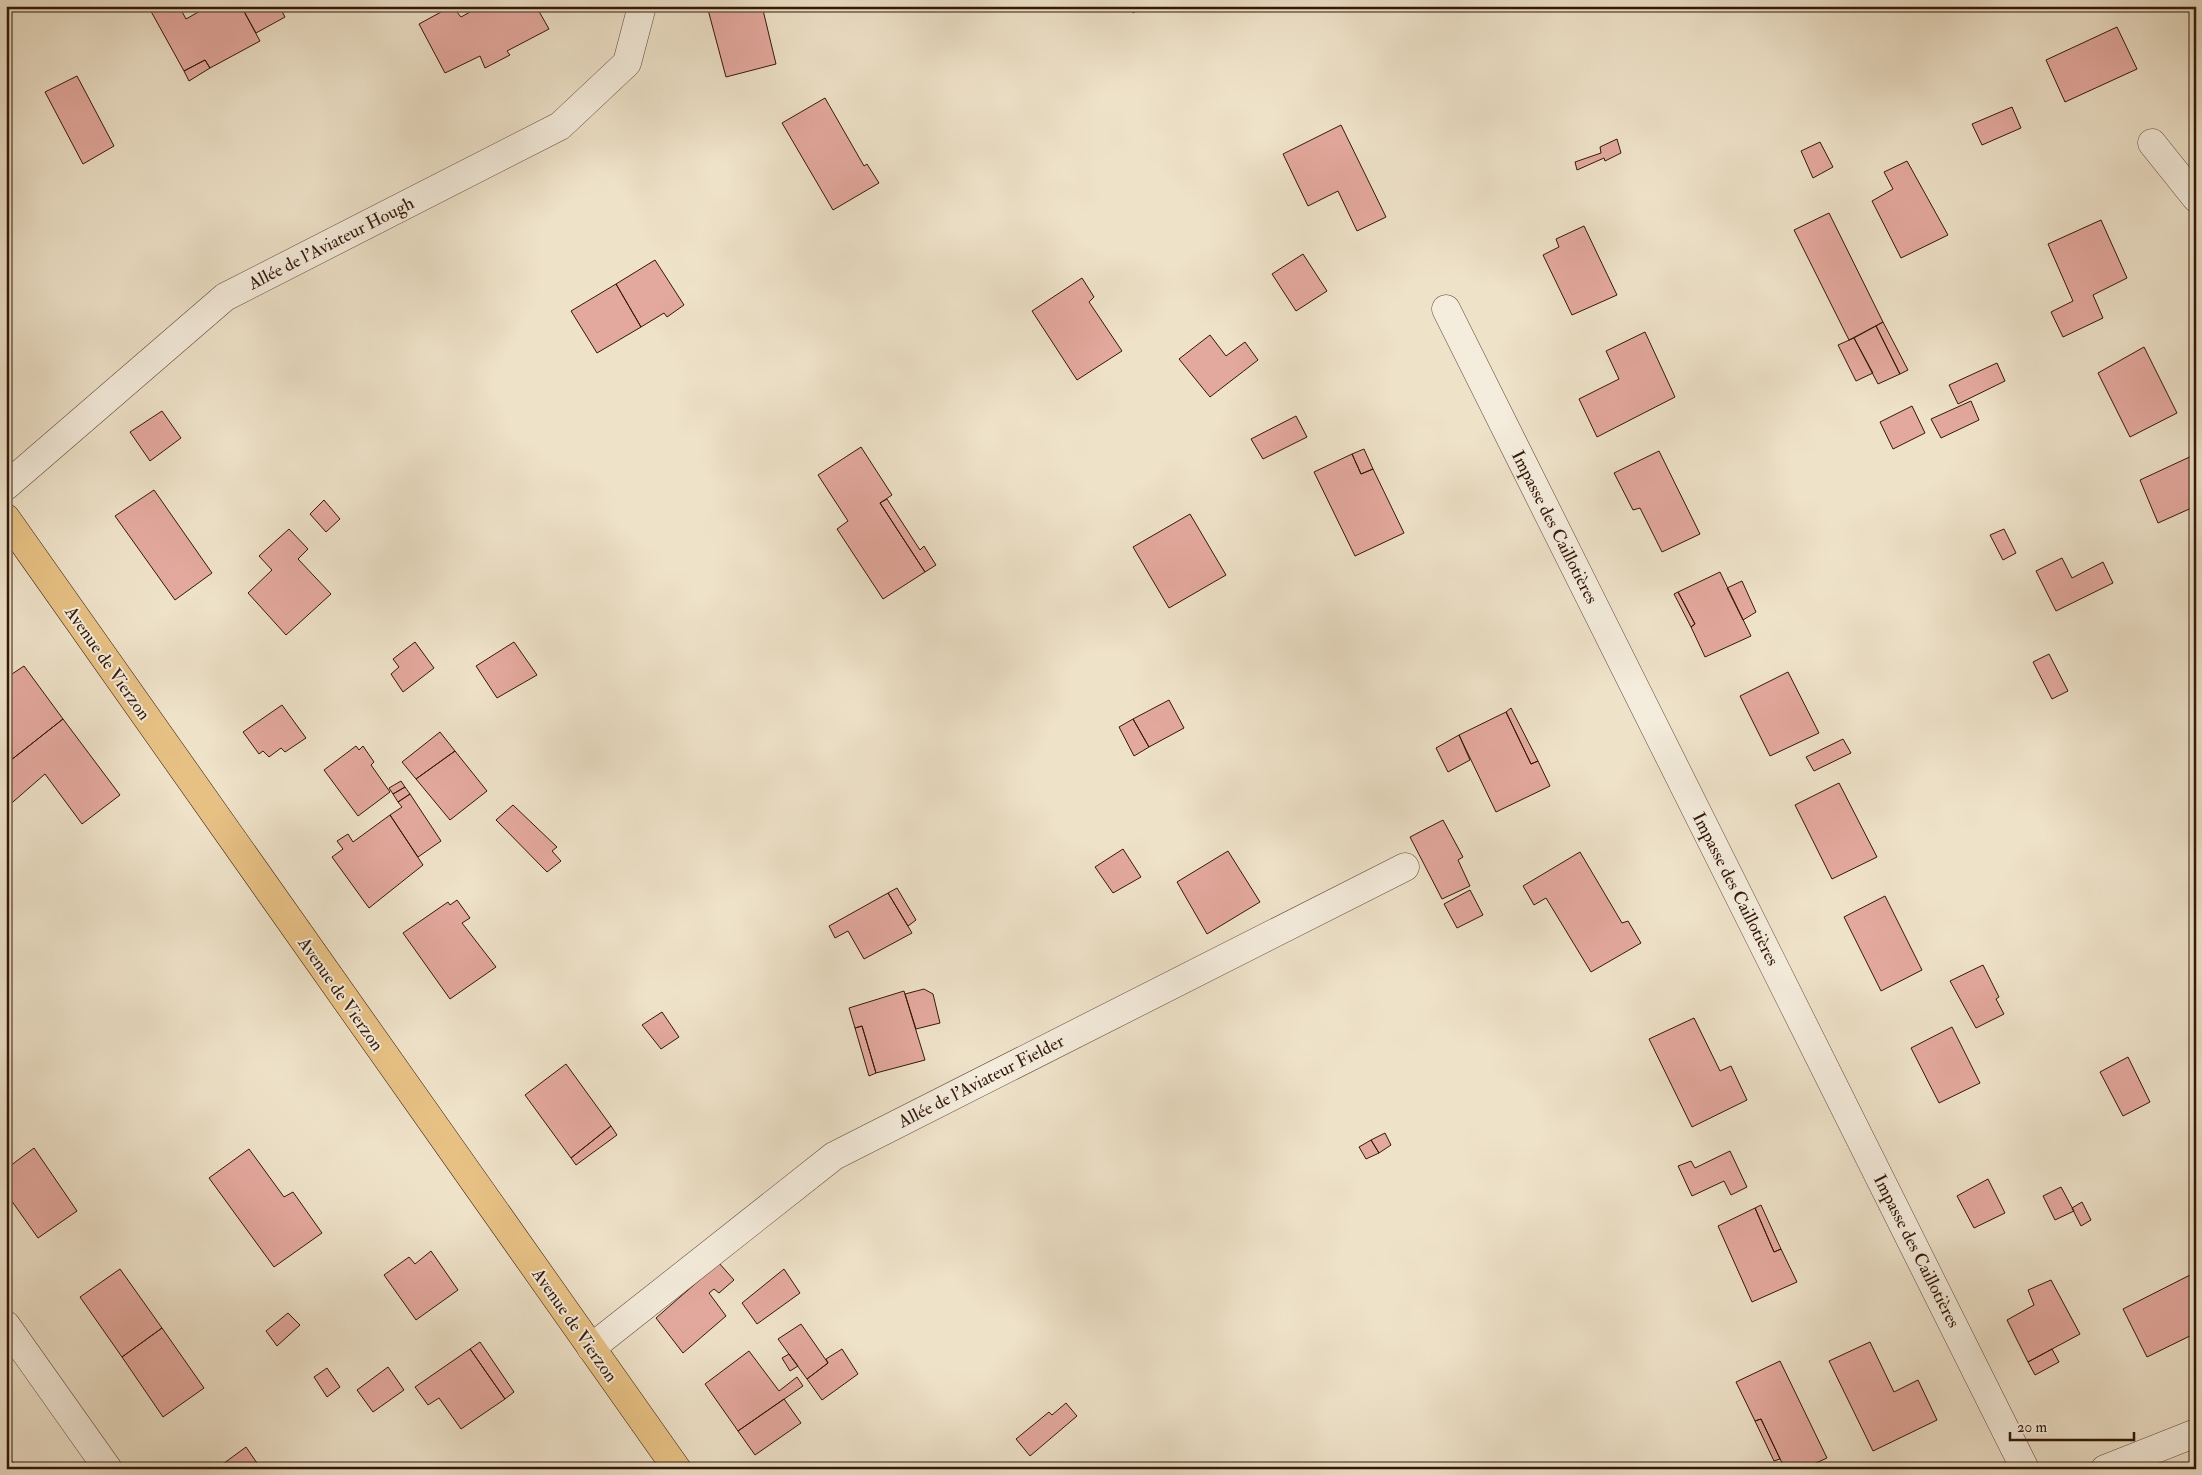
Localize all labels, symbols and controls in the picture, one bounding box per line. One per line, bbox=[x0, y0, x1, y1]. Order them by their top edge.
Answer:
street label: Allée de l'Aviateur Hough bbox=[244, 191, 418, 296]
street label: Impasse des Caillotières bbox=[1506, 447, 1603, 608]
street label: Avenue de Vierzon bbox=[59, 601, 156, 725]
street label: Impasse des Caillotières bbox=[1687, 809, 1784, 970]
street label: Avenue de Vierzon bbox=[292, 932, 389, 1056]
street label: Allée de l'Aviateur Fielder bbox=[893, 1029, 1068, 1134]
street label: Impasse des Caillotières bbox=[1868, 1171, 1965, 1332]
street label: Avenue de Vierzon bbox=[526, 1263, 623, 1387]
scale bar bbox=[2010, 1410, 2133, 1442]
text: 20 m bbox=[2017, 1418, 2047, 1437]

